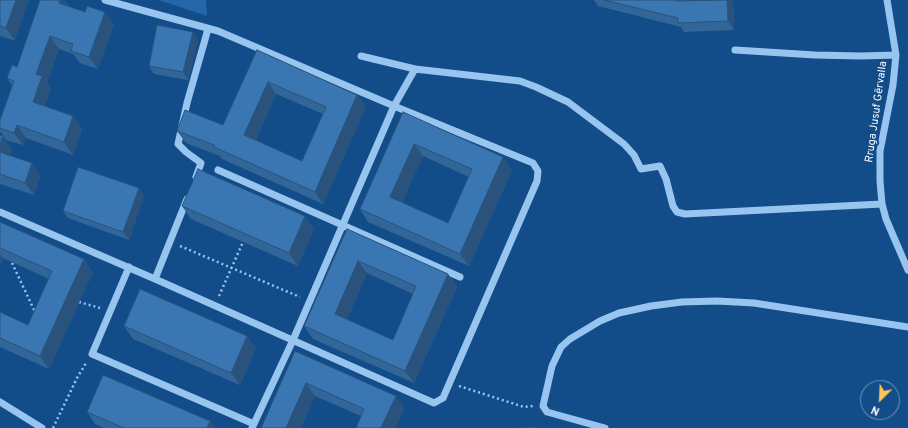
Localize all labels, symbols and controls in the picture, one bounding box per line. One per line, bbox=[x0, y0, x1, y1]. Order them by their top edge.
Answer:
street label: Rruga Jusuf Gërvalla bbox=[863, 60, 891, 164]
north arrow bbox=[860, 380, 900, 420]
text: N bbox=[869, 402, 882, 418]

